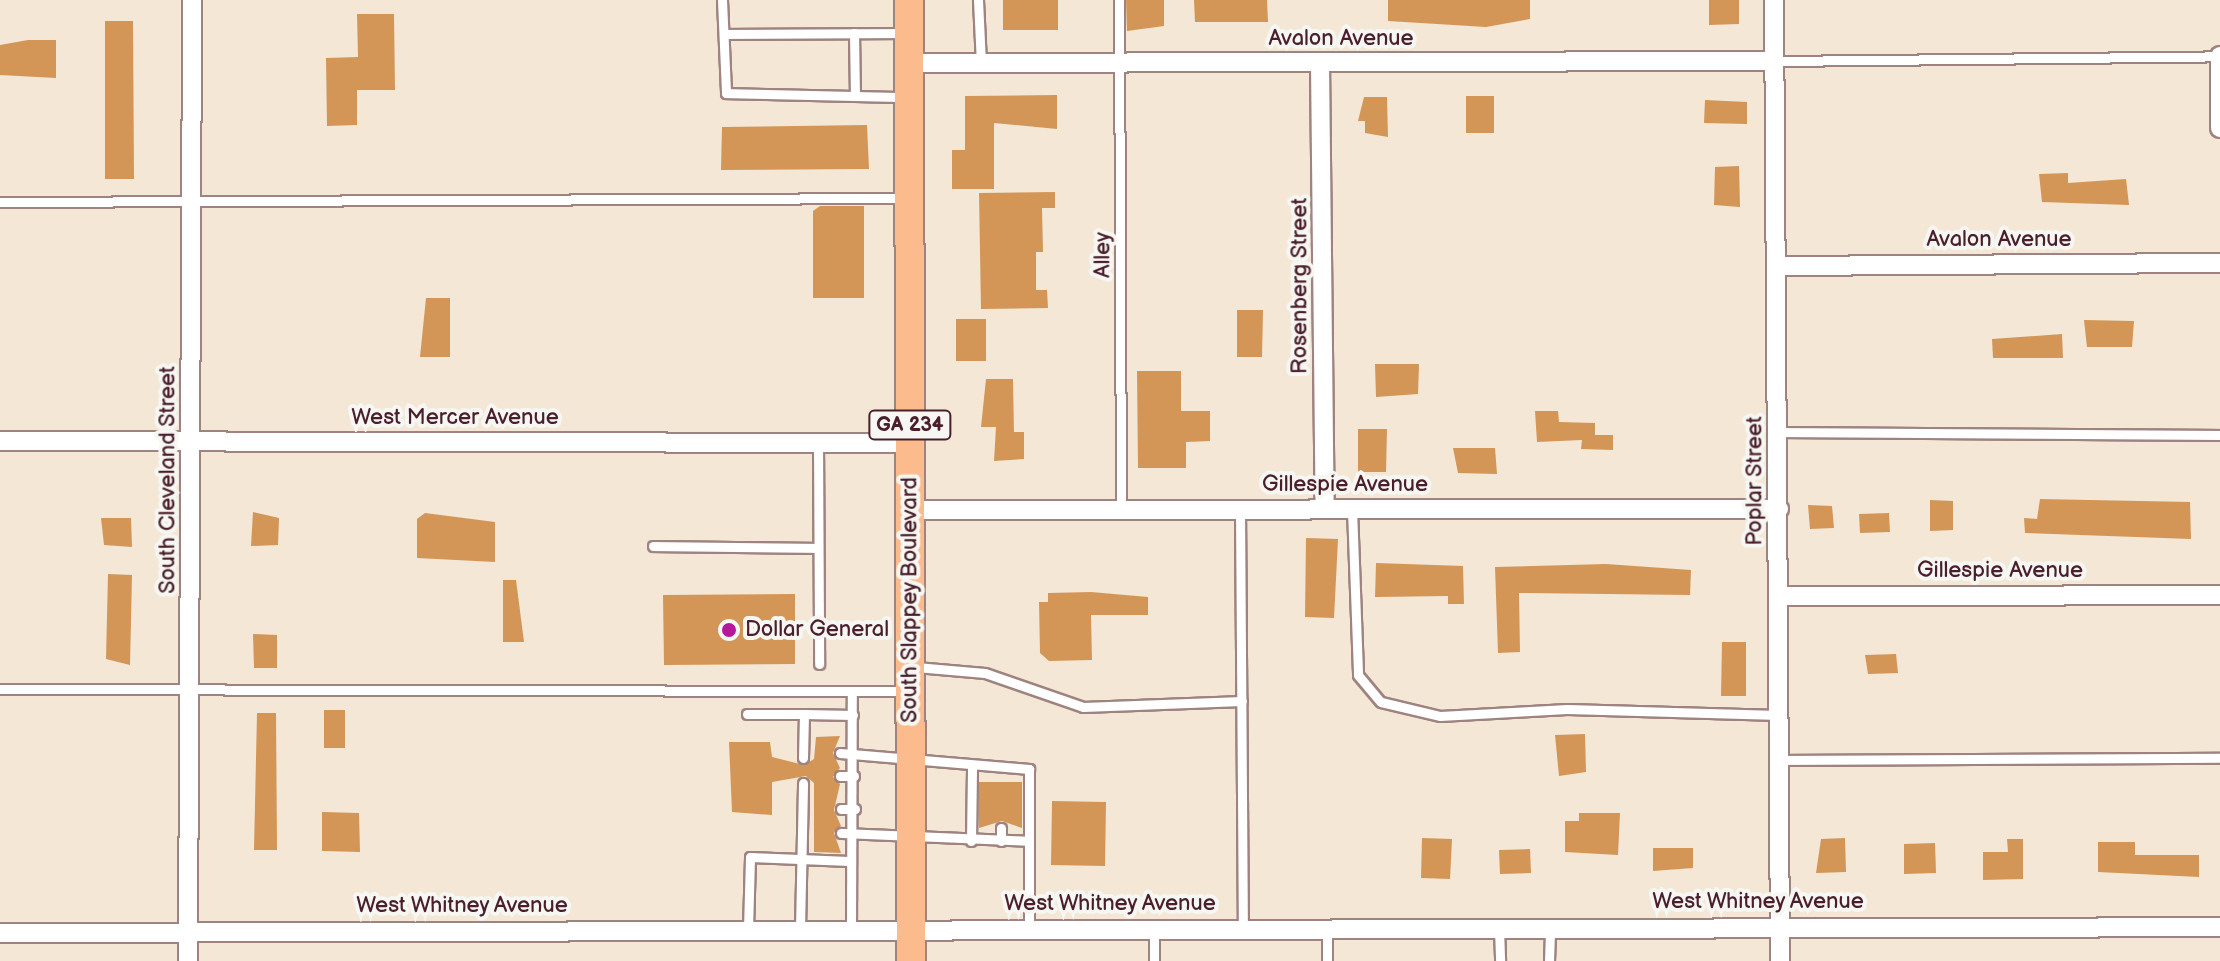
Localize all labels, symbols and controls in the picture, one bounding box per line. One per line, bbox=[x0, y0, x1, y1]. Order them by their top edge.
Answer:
street label: Avalon Avenue bbox=[1268, 26, 1414, 52]
street label: Rosenberg Street bbox=[1287, 198, 1313, 374]
street label: Avalon Avenue bbox=[1926, 227, 2072, 253]
street label: Alley bbox=[1090, 232, 1116, 278]
street label: South Cleveland Street bbox=[155, 366, 181, 594]
street label: West Mercer Avenue bbox=[351, 405, 559, 431]
road number: GA 234 bbox=[868, 409, 952, 441]
street label: Poplar Street bbox=[1742, 416, 1768, 546]
street label: Gillespie Avenue bbox=[1262, 472, 1428, 498]
street label: South Slappey Boulevard bbox=[897, 476, 923, 724]
street label: Gillespie Avenue bbox=[1917, 558, 2083, 584]
place label: Dollar General bbox=[745, 617, 889, 643]
marker: Dollar General bbox=[720, 621, 738, 639]
street label: West Whitney Avenue bbox=[1651, 889, 1865, 915]
street label: West Whitney Avenue bbox=[1003, 891, 1217, 917]
street label: West Whitney Avenue bbox=[355, 893, 569, 919]

